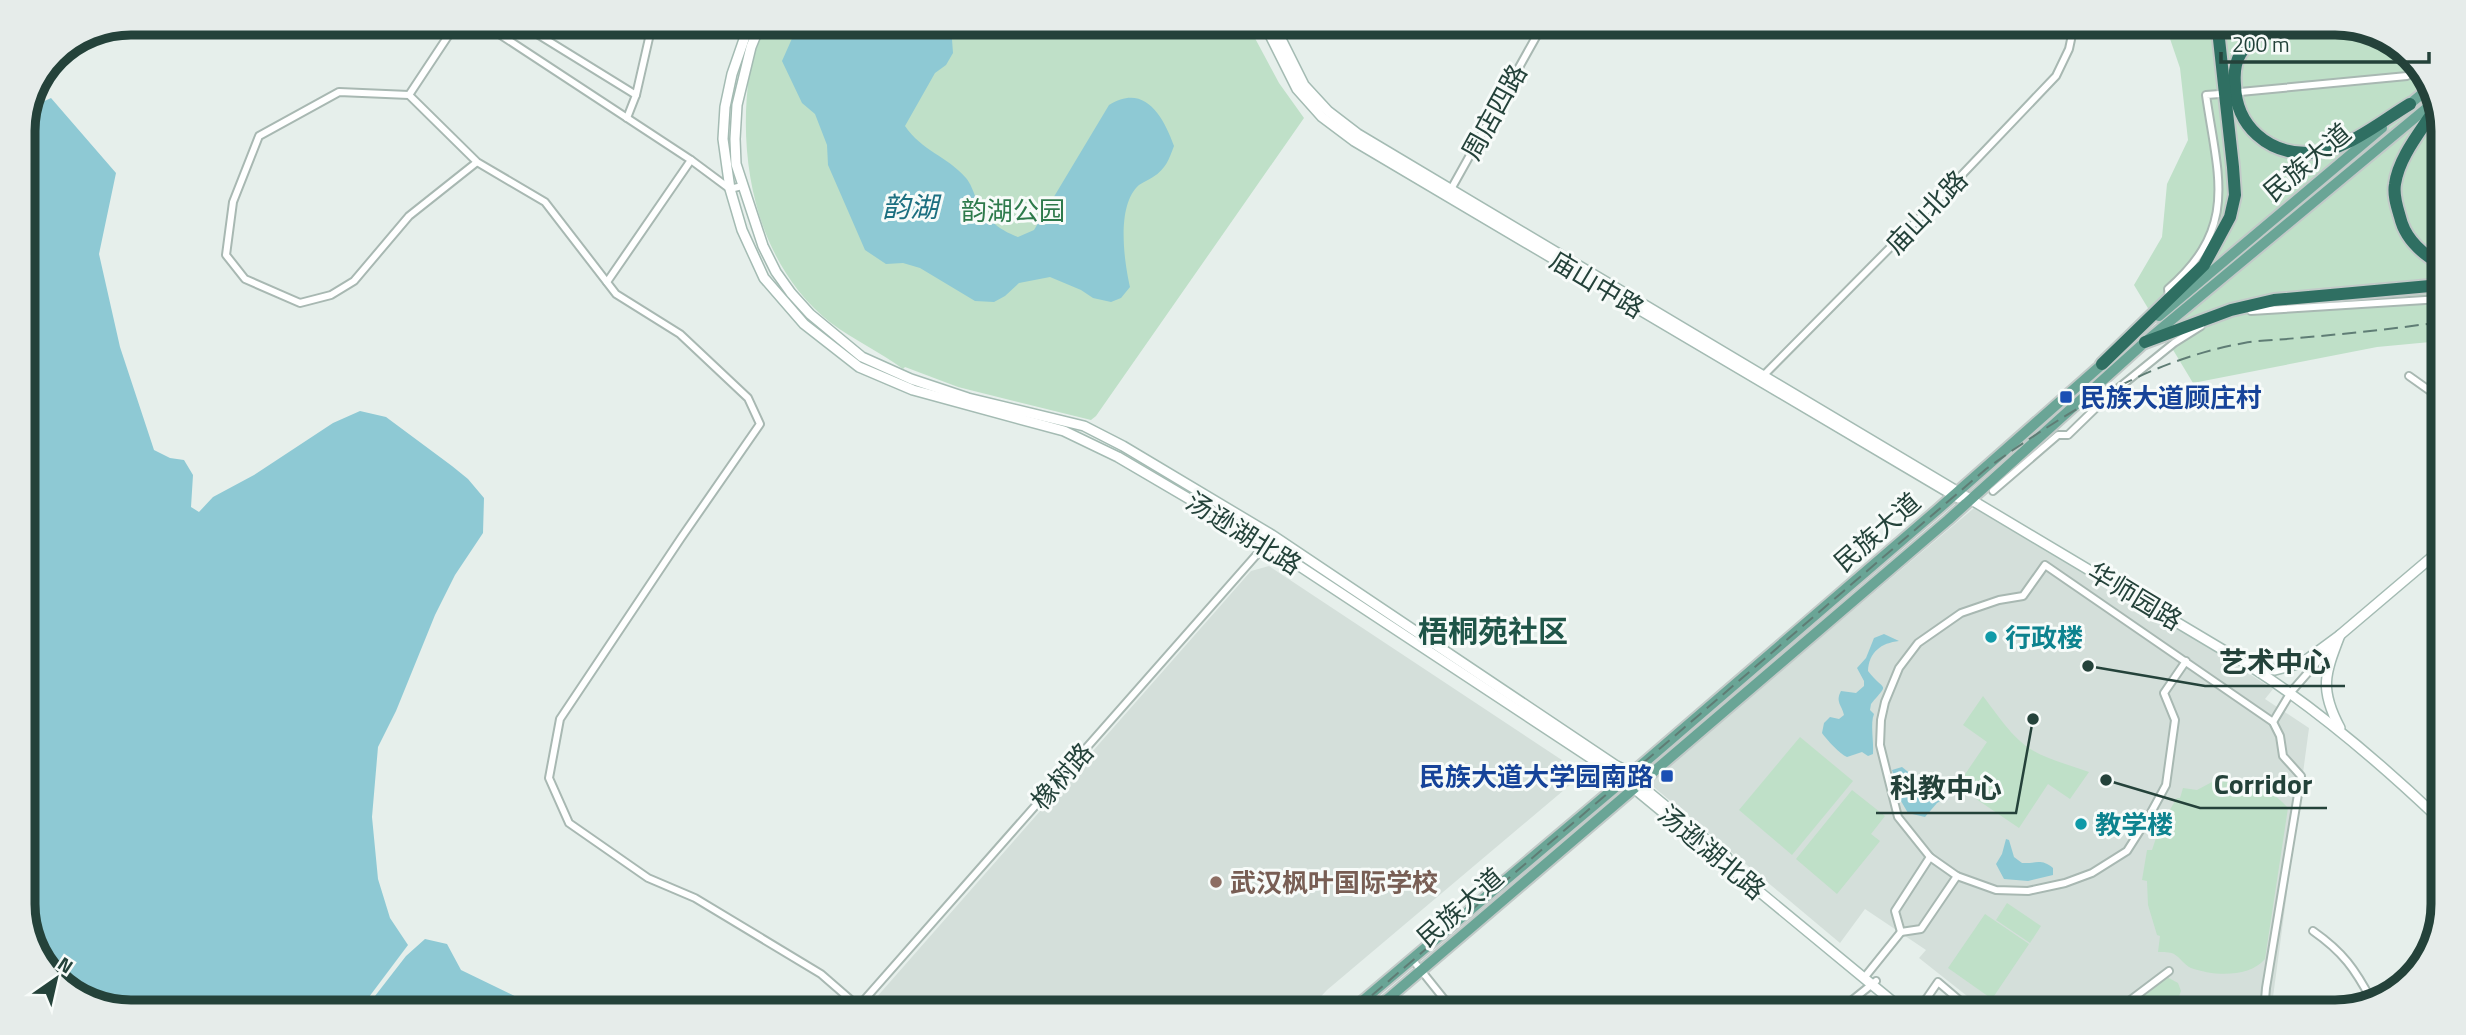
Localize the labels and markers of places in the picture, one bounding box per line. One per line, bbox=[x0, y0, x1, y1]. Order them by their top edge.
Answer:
place label: 民族大道顾庄村 bbox=[2080, 378, 2262, 417]
marker: 民族大道顾庄村 bbox=[2058, 389, 2074, 405]
place label: 行政楼 bbox=[2005, 618, 2083, 657]
marker: 行政楼 bbox=[1983, 629, 1999, 645]
callout: 艺术中心 bbox=[2205, 637, 2345, 686]
place label: 民族大道大学园南路 bbox=[1419, 757, 1653, 796]
callout: Corridor bbox=[2200, 759, 2327, 808]
callout: 科教中心 bbox=[1876, 764, 2016, 813]
marker: 民族大道大学园南路 bbox=[1659, 768, 1675, 784]
place label: 教学楼 bbox=[2095, 805, 2173, 844]
marker: 教学楼 bbox=[2073, 816, 2089, 832]
place label: 武汉枫叶国际学校 bbox=[1230, 863, 1438, 902]
marker: 武汉枫叶国际学校 bbox=[1208, 874, 1224, 890]

